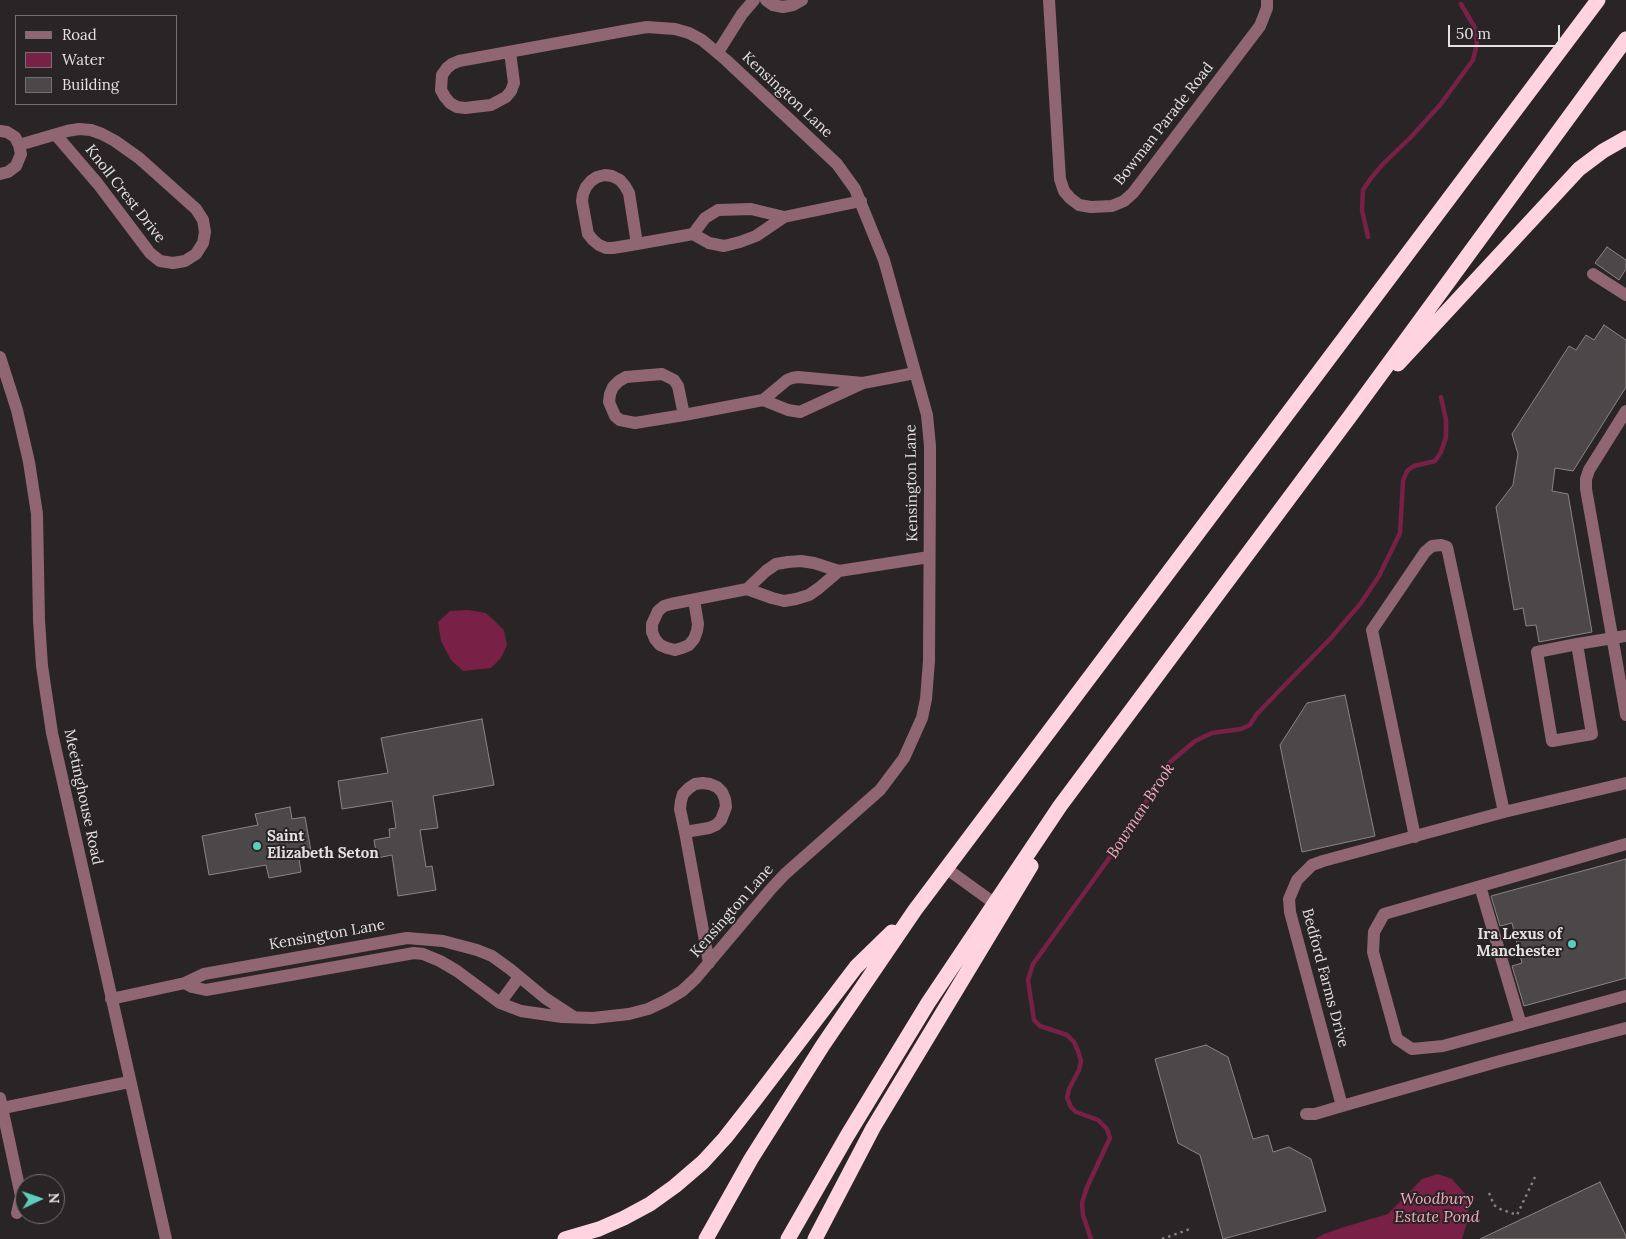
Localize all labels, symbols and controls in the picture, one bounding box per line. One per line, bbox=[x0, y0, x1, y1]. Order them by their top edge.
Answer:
legend bbox=[15, 15, 178, 105]
scale bar bbox=[1451, 15, 1564, 47]
text: 50 m bbox=[1456, 24, 1491, 43]
text: Road bbox=[62, 25, 97, 44]
street label: Kensington Lane bbox=[738, 48, 836, 142]
text: Water bbox=[62, 50, 104, 69]
street label: Bowman Parade Road bbox=[1110, 59, 1218, 189]
text: Building bbox=[62, 75, 119, 94]
street label: Knoll Crest Drive bbox=[81, 141, 169, 247]
street label: Kensington Lane bbox=[902, 424, 922, 542]
street label: Meetinghouse Road bbox=[60, 728, 106, 866]
water label: Bowman Brook bbox=[1103, 760, 1179, 862]
place label: Saint Elizabeth Seton bbox=[267, 828, 379, 863]
marker: Saint Elizabeth Seton bbox=[251, 840, 263, 852]
street label: Kensington Lane bbox=[687, 861, 777, 961]
street label: Bedford Farms Drive bbox=[1298, 907, 1352, 1049]
street label: Kensington Lane bbox=[268, 916, 386, 954]
place label: Ira Lexus of Manchester bbox=[1476, 926, 1562, 961]
marker: Ira Lexus of Manchester bbox=[1566, 938, 1578, 950]
north arrow bbox=[15, 1174, 65, 1224]
water label: Woodbury Estate Pond bbox=[1394, 1189, 1480, 1227]
text: N bbox=[45, 1192, 63, 1204]

